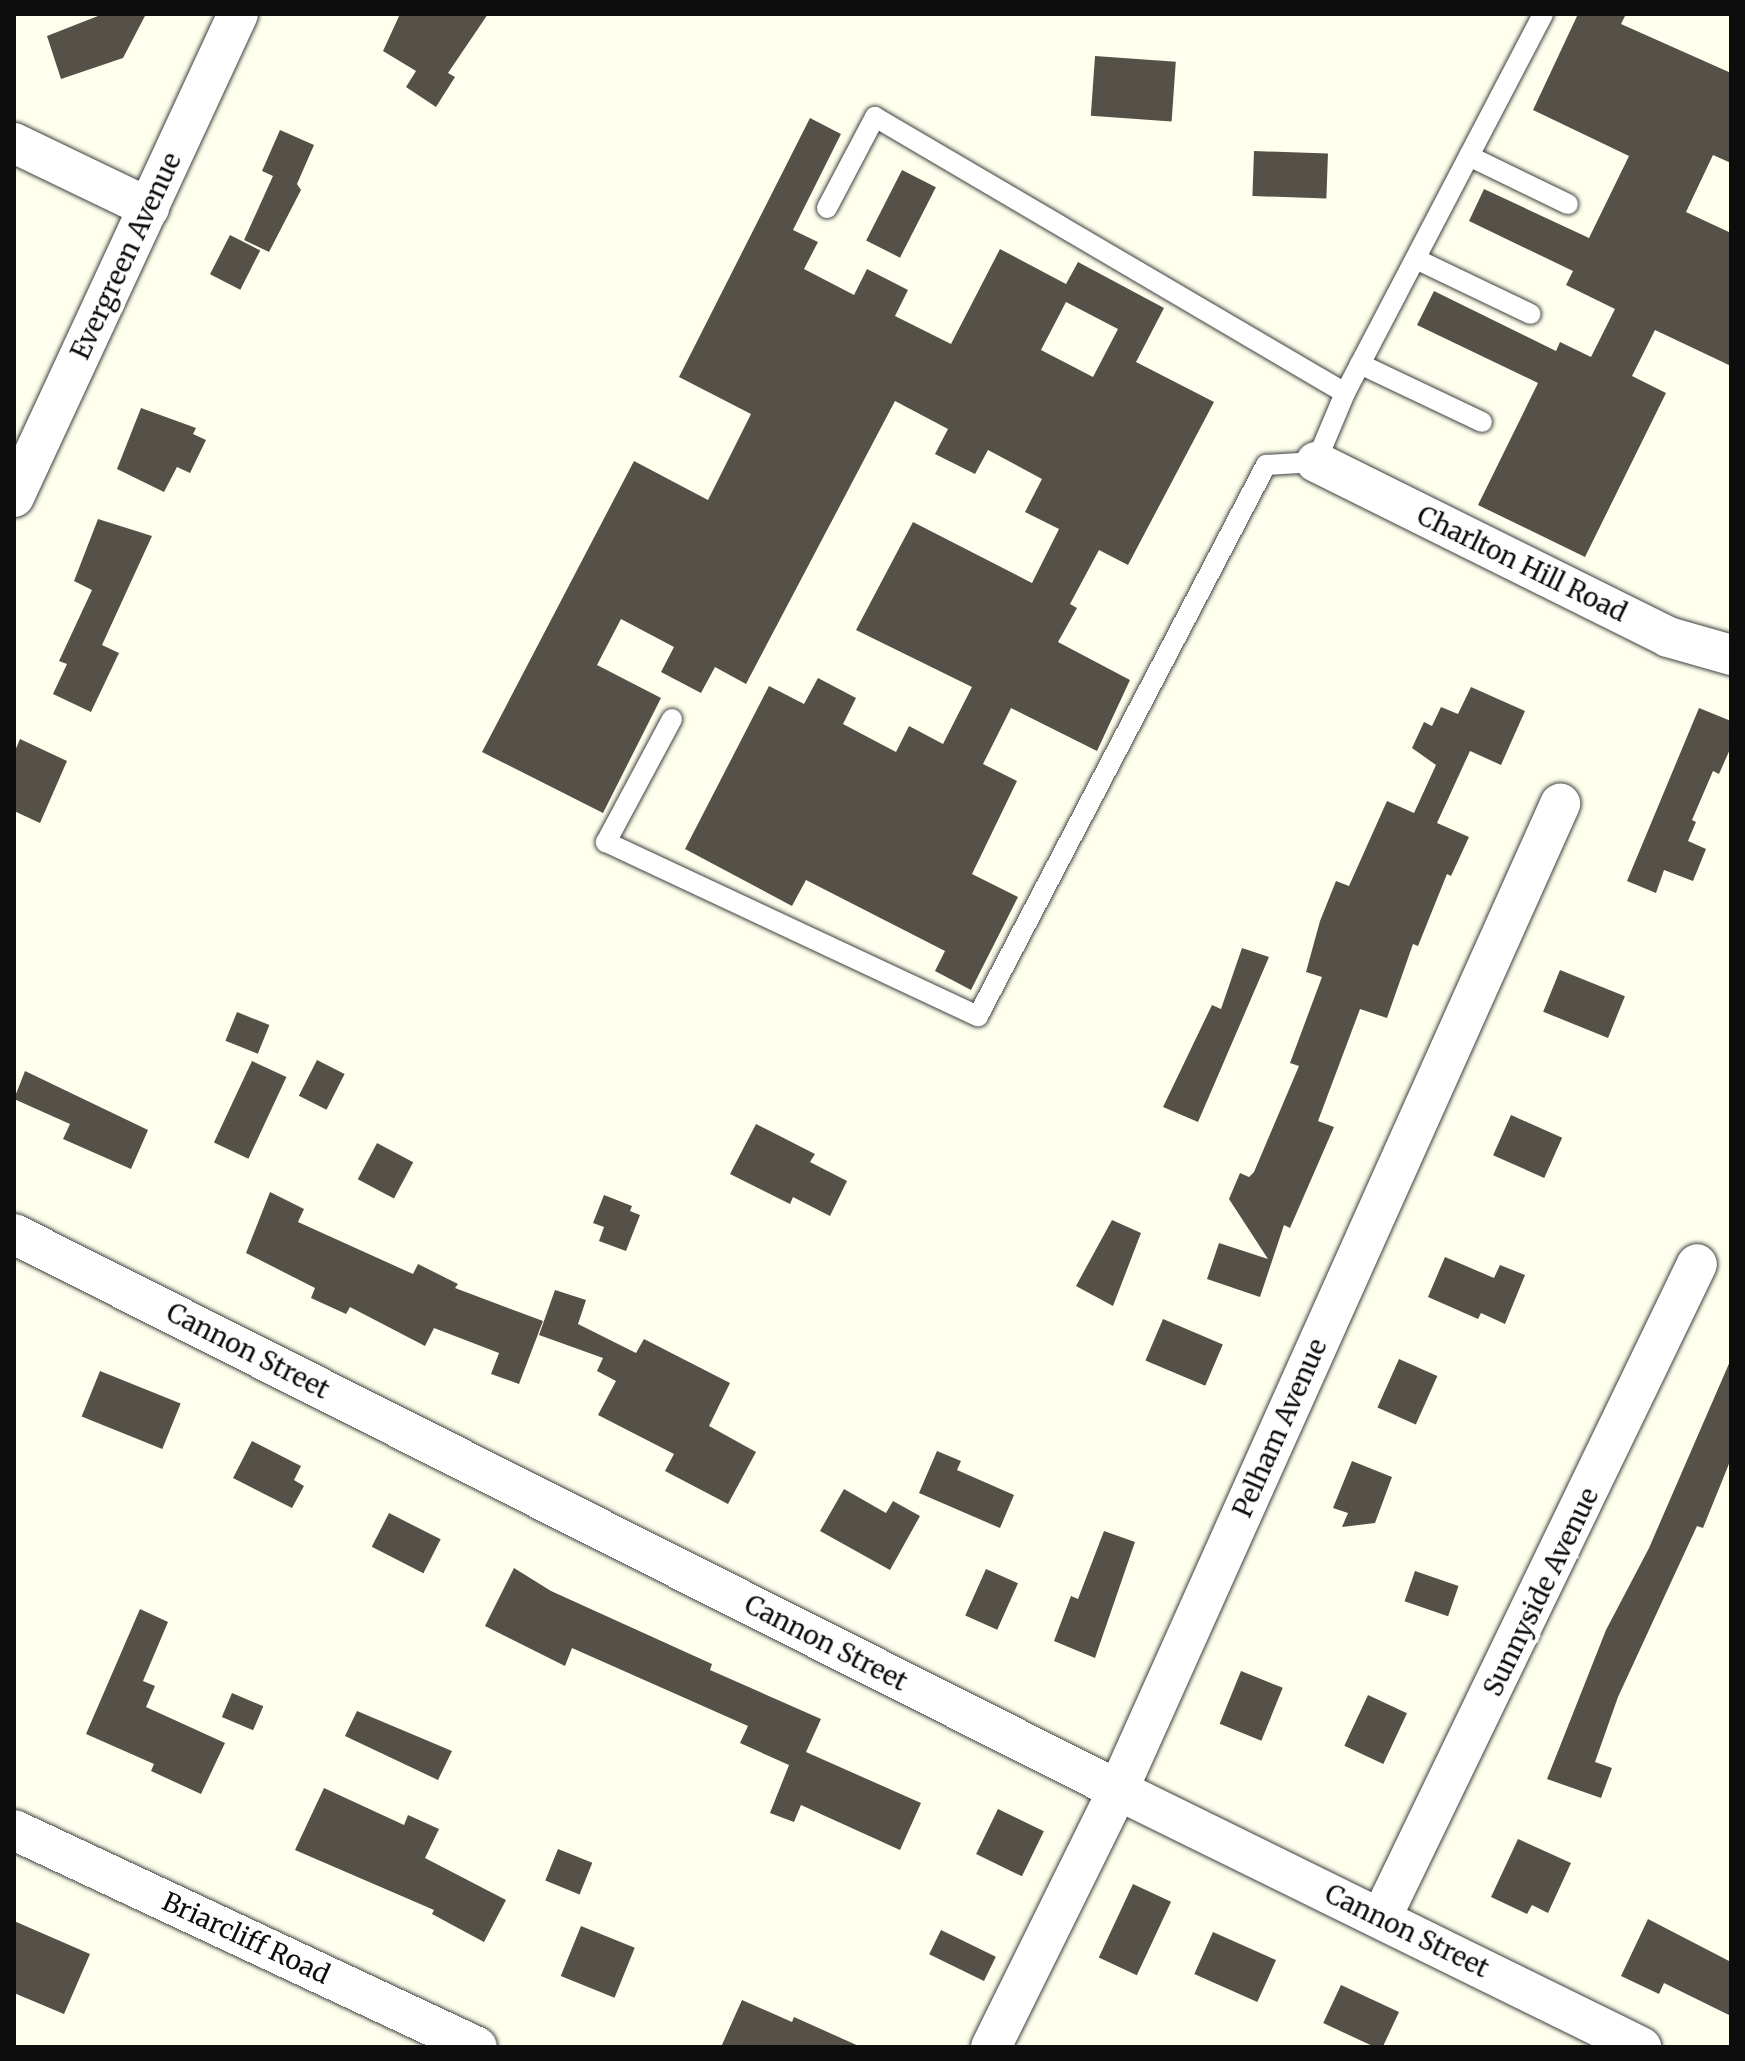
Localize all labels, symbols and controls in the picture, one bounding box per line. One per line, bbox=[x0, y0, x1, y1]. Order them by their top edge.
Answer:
street label: Evergreen Avenue bbox=[64, 148, 188, 364]
street label: Charlton Hill Road bbox=[1412, 500, 1632, 628]
street label: Cannon Street bbox=[161, 1297, 335, 1405]
street label: Pelham Avenue bbox=[1227, 1334, 1333, 1522]
street label: Sunnyside Avenue bbox=[1477, 1483, 1605, 1701]
street label: Cannon Street bbox=[739, 1589, 913, 1697]
street label: Cannon Street bbox=[1320, 1878, 1494, 1984]
street label: Briarcliff Road bbox=[157, 1886, 335, 1990]

